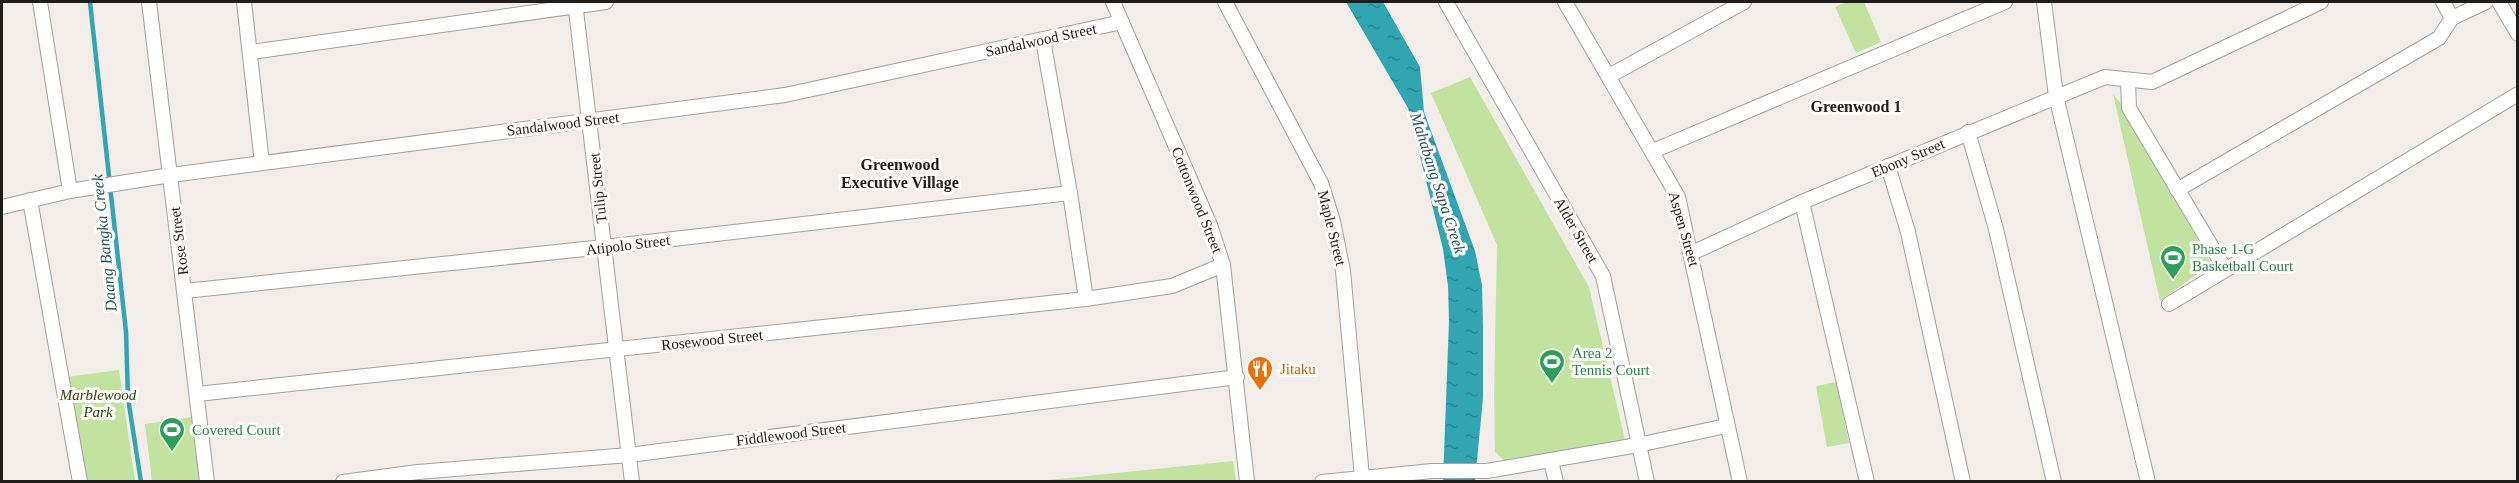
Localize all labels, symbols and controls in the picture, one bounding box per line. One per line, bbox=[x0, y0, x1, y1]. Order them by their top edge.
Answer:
street label: Sandalwood Street bbox=[984, 20, 1099, 60]
district label: Greenwood 1 bbox=[1811, 98, 1901, 115]
street label: Sandalwood Street bbox=[506, 109, 621, 139]
water label: Mahabang Sapa Creek bbox=[1406, 110, 1469, 257]
street label: Ebony Street bbox=[1869, 135, 1948, 181]
street label: Cottonwood Street bbox=[1168, 145, 1226, 256]
street label: Tulip Street bbox=[586, 151, 610, 224]
district label: Greenwood Executive Village bbox=[841, 156, 959, 192]
water label: Daang Bangka Creek bbox=[88, 172, 121, 314]
street label: Maple Street bbox=[1315, 189, 1349, 268]
street label: Aspen Street bbox=[1666, 190, 1703, 269]
street label: Alder Street bbox=[1551, 194, 1602, 266]
street label: Rose Street bbox=[167, 205, 191, 276]
street label: Atipolo Street bbox=[585, 232, 672, 258]
place label: Phase 1-G Basketball Court bbox=[2192, 241, 2294, 274]
sports icon: Phase 1-G Basketball Court bbox=[2158, 243, 2188, 281]
street label: Rosewood Street bbox=[660, 327, 764, 353]
place label: Area 2 Tennis Court bbox=[1572, 345, 1651, 378]
sports icon: Area 2 Tennis Court bbox=[1537, 347, 1567, 385]
restaurant icon: Jitaku bbox=[1245, 354, 1275, 392]
place label: Jitaku bbox=[1280, 361, 1316, 377]
park label: Marblewood Park bbox=[59, 387, 137, 420]
sports icon: Covered Court bbox=[157, 415, 187, 453]
street label: Fiddlewood Street bbox=[735, 419, 848, 449]
place label: Covered Court bbox=[192, 422, 282, 438]

